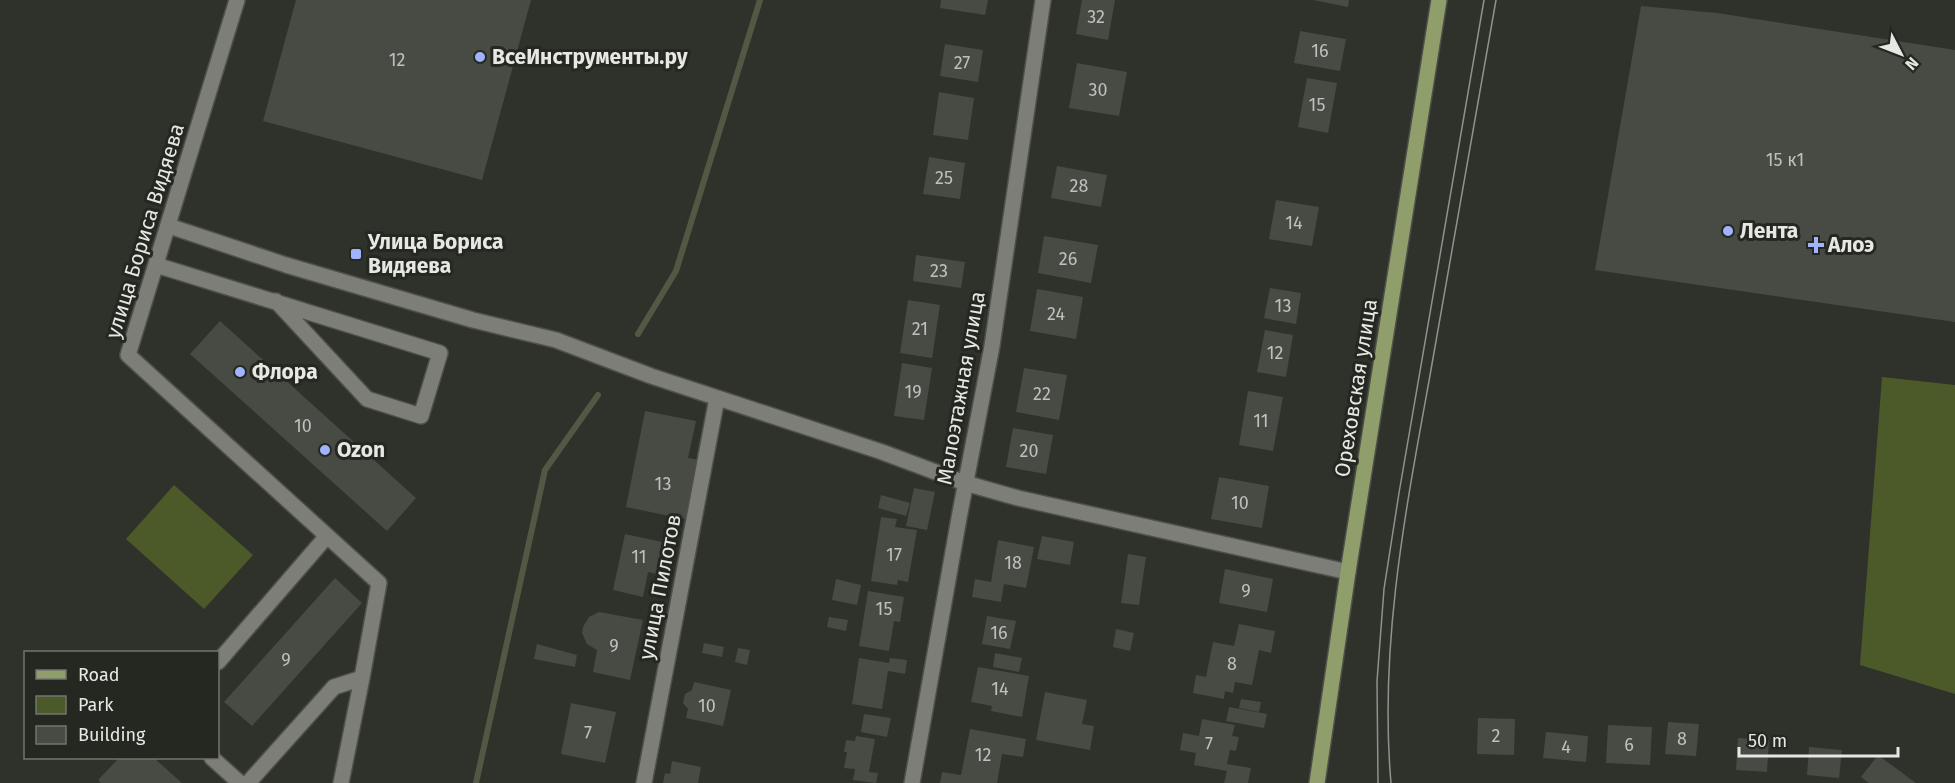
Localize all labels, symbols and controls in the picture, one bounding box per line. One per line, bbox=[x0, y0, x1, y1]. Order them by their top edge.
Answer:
house number: 32 bbox=[1087, 6, 1105, 28]
north arrow bbox=[1871, 24, 1931, 84]
house number: 16 bbox=[1311, 40, 1329, 62]
place label: ВсеИнструменты.ру bbox=[492, 44, 688, 70]
house number: 12 bbox=[389, 49, 405, 71]
marker: ВсеИнструменты.ру bbox=[473, 50, 487, 64]
house number: 27 bbox=[954, 52, 970, 74]
text: N bbox=[1901, 53, 1922, 74]
house number: 30 bbox=[1088, 79, 1108, 101]
house number: 15 bbox=[1309, 94, 1325, 116]
street label: улица Бориса Видяева bbox=[100, 120, 190, 342]
house number: 15 к1 bbox=[1766, 149, 1804, 171]
house number: 25 bbox=[935, 167, 953, 189]
house number: 28 bbox=[1070, 175, 1088, 197]
house number: 14 bbox=[1285, 212, 1303, 234]
place label: Лента bbox=[1740, 218, 1798, 244]
marker: Лента bbox=[1721, 224, 1735, 238]
place label: Улица Бориса Видяева bbox=[367, 229, 504, 279]
place label: Алоэ bbox=[1827, 232, 1874, 258]
marker: Алоэ bbox=[1809, 238, 1823, 252]
marker: Улица Бориса Видяева bbox=[349, 247, 363, 261]
house number: 26 bbox=[1059, 248, 1077, 270]
house number: 23 bbox=[930, 260, 948, 282]
street label: Малоэтажная улица bbox=[931, 289, 991, 487]
house number: 13 bbox=[1275, 295, 1291, 317]
street label: Ореховская улица bbox=[1329, 297, 1383, 479]
house number: 24 bbox=[1047, 303, 1065, 325]
house number: 21 bbox=[912, 318, 928, 340]
house number: 12 bbox=[1267, 342, 1283, 364]
place label: Флора bbox=[252, 359, 318, 385]
marker: Флора bbox=[233, 365, 247, 379]
house number: 19 bbox=[904, 381, 922, 403]
house number: 22 bbox=[1033, 383, 1051, 405]
house number: 11 bbox=[1253, 410, 1269, 432]
house number: 10 bbox=[294, 415, 312, 437]
place label: Ozon bbox=[337, 437, 385, 463]
house number: 20 bbox=[1020, 440, 1038, 462]
marker: Ozon bbox=[318, 443, 332, 457]
house number: 13 bbox=[655, 473, 671, 495]
house number: 10 bbox=[1231, 492, 1249, 514]
street label: улица Пилотов bbox=[633, 512, 687, 662]
house number: 17 bbox=[886, 544, 902, 566]
house number: 11 bbox=[631, 546, 647, 568]
house number: 18 bbox=[1004, 552, 1022, 574]
house number: 9 bbox=[1241, 580, 1251, 602]
house number: 15 bbox=[876, 598, 892, 620]
house number: 16 bbox=[990, 622, 1008, 644]
house number: 9 bbox=[609, 635, 619, 657]
house number: 9 bbox=[281, 649, 291, 671]
legend bbox=[24, 651, 219, 759]
house number: 8 bbox=[1227, 653, 1237, 675]
text: Road bbox=[78, 664, 120, 686]
house number: 14 bbox=[991, 678, 1009, 700]
text: Park bbox=[78, 694, 114, 716]
house number: 10 bbox=[698, 695, 716, 717]
scale bar bbox=[1739, 720, 1898, 758]
house number: 7 bbox=[584, 722, 592, 744]
text: Building bbox=[78, 724, 146, 746]
house number: 2 bbox=[1492, 725, 1501, 747]
house number: 8 bbox=[1677, 728, 1687, 750]
text: 50 m bbox=[1748, 730, 1787, 752]
house number: 7 bbox=[1205, 733, 1213, 755]
house number: 6 bbox=[1624, 734, 1634, 756]
house number: 4 bbox=[1561, 736, 1571, 758]
house number: 12 bbox=[975, 744, 991, 766]

